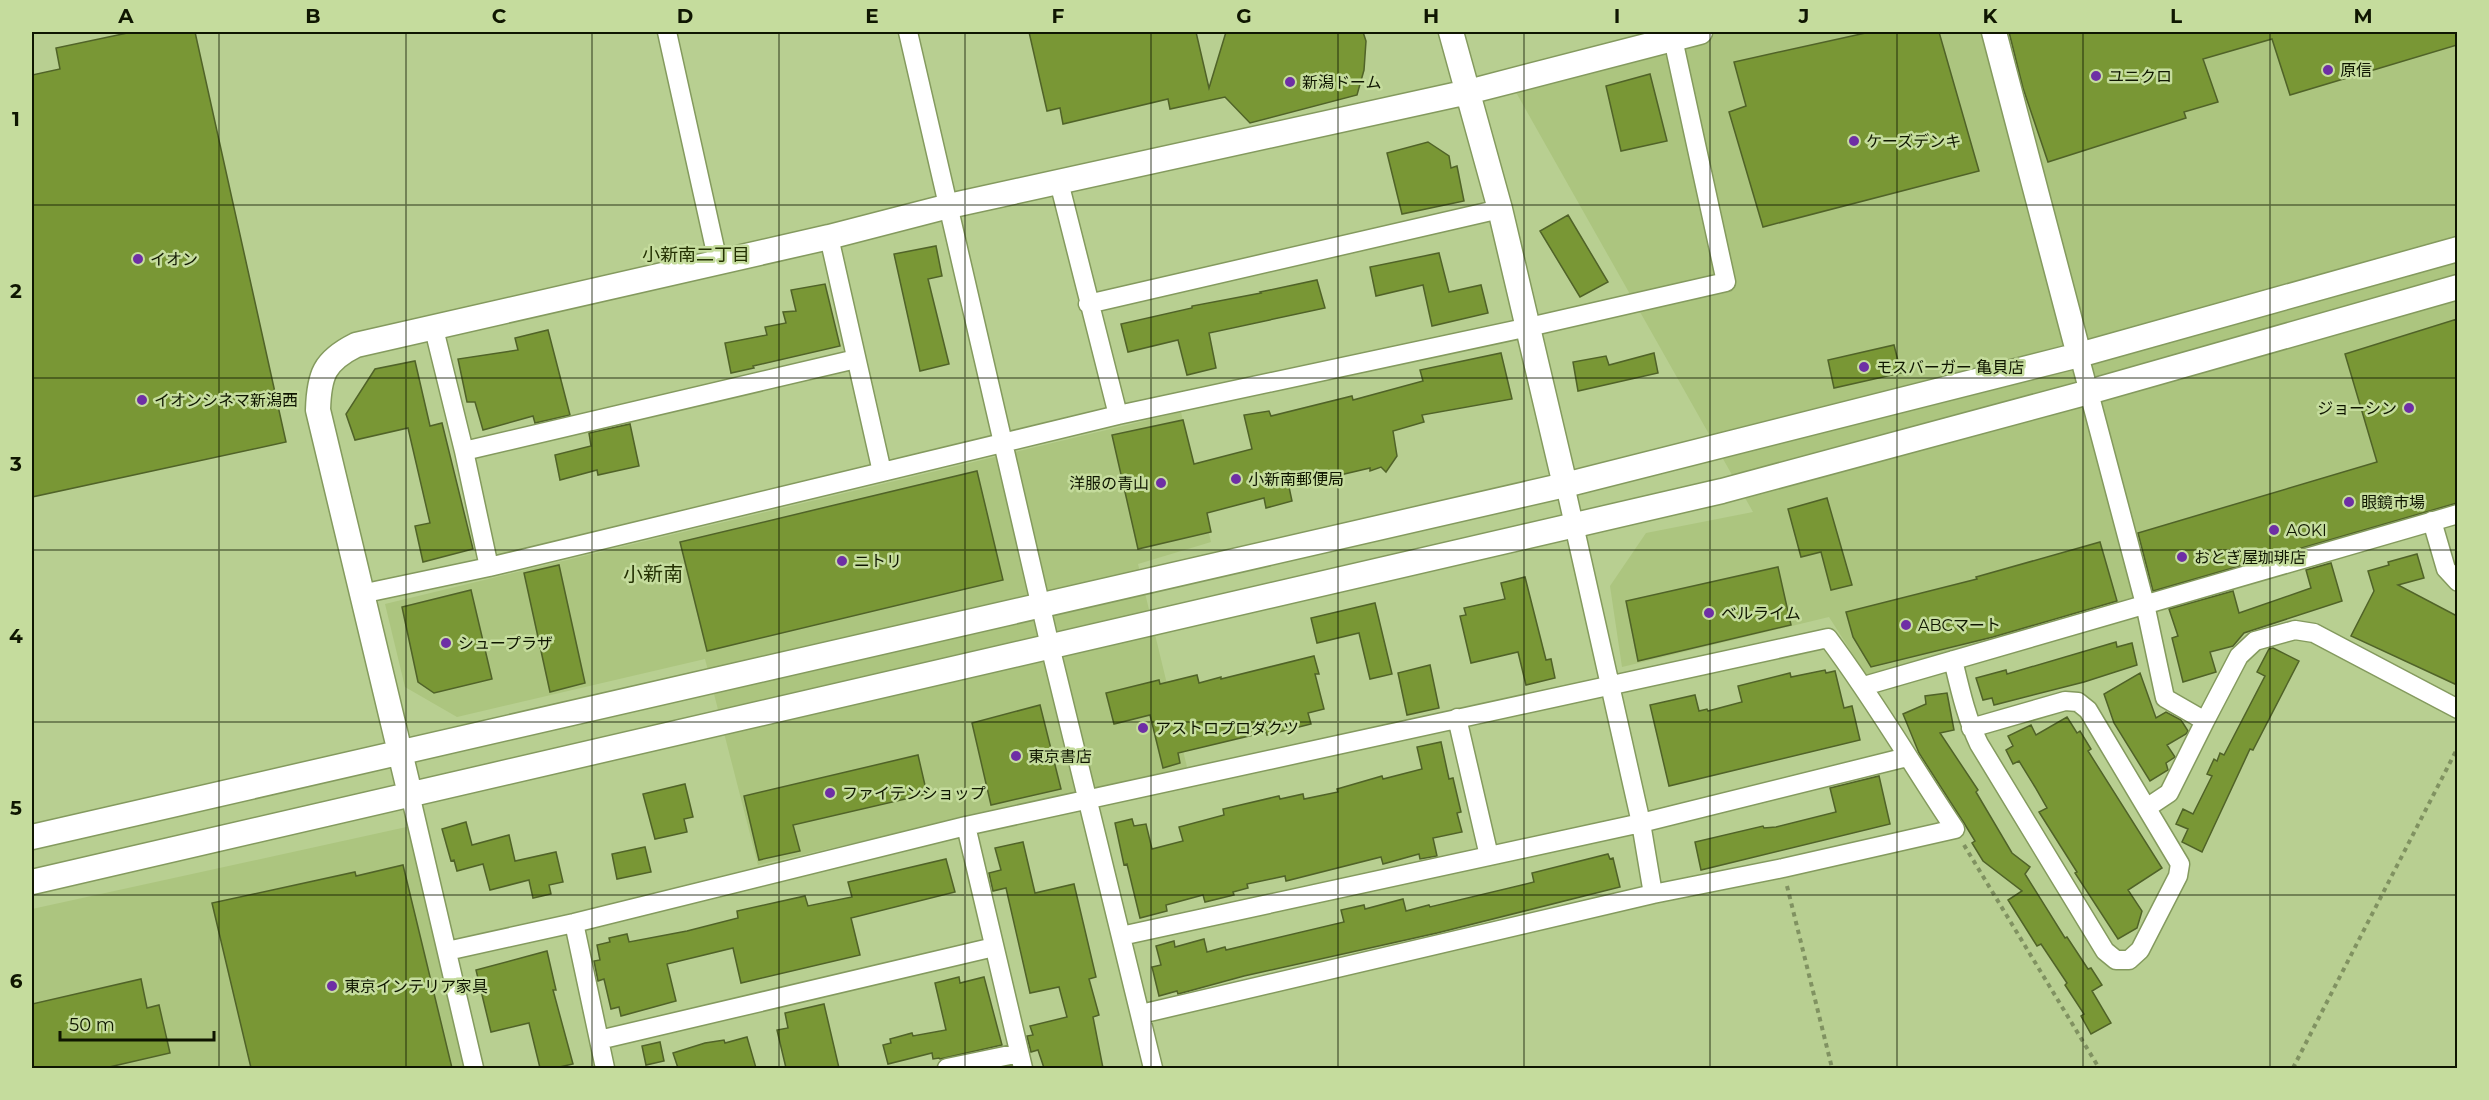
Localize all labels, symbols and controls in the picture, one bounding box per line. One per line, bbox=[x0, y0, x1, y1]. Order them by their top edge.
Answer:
text: A bbox=[117, 4, 134, 28]
text: B bbox=[305, 4, 321, 28]
text: C bbox=[492, 4, 507, 28]
text: D bbox=[677, 4, 693, 28]
text: E bbox=[865, 4, 879, 28]
text: F bbox=[1052, 4, 1065, 28]
text: G bbox=[1236, 4, 1252, 28]
text: H bbox=[1423, 4, 1439, 28]
text: I bbox=[1614, 4, 1620, 28]
text: J bbox=[1798, 4, 1809, 28]
text: K bbox=[1983, 4, 1999, 28]
text: L bbox=[2170, 4, 2182, 28]
text: M bbox=[2353, 4, 2373, 28]
place label: 原信 bbox=[2340, 61, 2372, 80]
marker: 原信 bbox=[2321, 63, 2335, 77]
place label: ユニクロ bbox=[2108, 67, 2172, 86]
marker: ユニクロ bbox=[2089, 69, 2103, 83]
place label: 新潟ドーム bbox=[1302, 73, 1382, 92]
marker: 新潟ドーム bbox=[1283, 75, 1297, 89]
text: 1 bbox=[12, 107, 20, 131]
place label: ケーズデンキ bbox=[1866, 132, 1961, 151]
marker: ケーズデンキ bbox=[1847, 134, 1861, 148]
district label: 小新南二丁目 bbox=[642, 244, 750, 266]
place label: イオン bbox=[150, 250, 198, 269]
marker: イオン bbox=[131, 252, 145, 266]
text: 2 bbox=[10, 279, 22, 303]
place label: モスバーガー 亀貝店 bbox=[1876, 358, 2024, 377]
marker: モスバーガー 亀貝店 bbox=[1857, 360, 1871, 374]
place label: イオンシネマ新潟西 bbox=[154, 391, 298, 410]
marker: イオンシネマ新潟西 bbox=[135, 393, 149, 407]
place label: ジョーシン bbox=[2317, 399, 2397, 418]
marker: ジョーシン bbox=[2402, 401, 2416, 415]
text: 3 bbox=[9, 452, 22, 476]
place label: 小新南郵便局 bbox=[1248, 470, 1344, 489]
marker: 小新南郵便局 bbox=[1229, 472, 1243, 486]
place label: 洋服の青山 bbox=[1069, 474, 1149, 493]
marker: 洋服の青山 bbox=[1154, 476, 1168, 490]
place label: 眼鏡市場 bbox=[2361, 493, 2425, 512]
marker: 眼鏡市場 bbox=[2342, 495, 2356, 509]
place label: AOKI bbox=[2286, 521, 2327, 540]
marker: AOKI bbox=[2267, 523, 2281, 537]
place label: おとぎ屋珈琲店 bbox=[2194, 548, 2306, 567]
marker: おとぎ屋珈琲店 bbox=[2175, 550, 2189, 564]
place label: ニトリ bbox=[854, 552, 902, 571]
marker: ニトリ bbox=[835, 554, 849, 568]
district label: 小新南 bbox=[623, 562, 683, 586]
place label: ベルライム bbox=[1721, 604, 1801, 623]
marker: ベルライム bbox=[1702, 606, 1716, 620]
place label: ABCマート bbox=[1918, 616, 2001, 635]
marker: ABCマート bbox=[1899, 618, 1913, 632]
text: 4 bbox=[9, 624, 23, 648]
place label: シュープラザ bbox=[458, 634, 553, 653]
marker: シュープラザ bbox=[439, 636, 453, 650]
place label: アストロプロダクツ bbox=[1155, 719, 1299, 738]
marker: アストロプロダクツ bbox=[1136, 721, 1150, 735]
place label: 東京書店 bbox=[1028, 747, 1092, 766]
marker: 東京書店 bbox=[1009, 749, 1023, 763]
place label: ファイテンショップ bbox=[842, 784, 986, 803]
marker: ファイテンショップ bbox=[823, 786, 837, 800]
text: 5 bbox=[10, 796, 22, 820]
text: 6 bbox=[10, 969, 23, 993]
place label: 東京インテリア家具 bbox=[344, 977, 488, 996]
marker: 東京インテリア家具 bbox=[325, 979, 339, 993]
scale bar bbox=[60, 1004, 214, 1042]
text: 50 m bbox=[69, 1014, 115, 1036]

